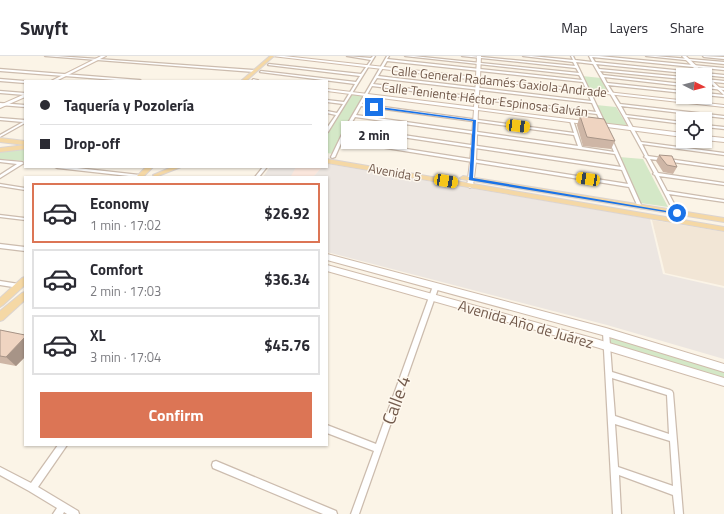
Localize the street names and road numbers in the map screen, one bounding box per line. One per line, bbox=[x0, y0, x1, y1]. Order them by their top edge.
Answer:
street label: Calle General Radamés Gaxiola Andrade bbox=[390, 60, 608, 102]
street label: Calle Teniente Héctor Espinosa Galván bbox=[381, 76, 589, 122]
street label: Avenida 5 bbox=[367, 158, 423, 186]
street label: Avenida Año de Juárez bbox=[456, 294, 596, 354]
street label: Calle 4 bbox=[375, 372, 417, 428]

